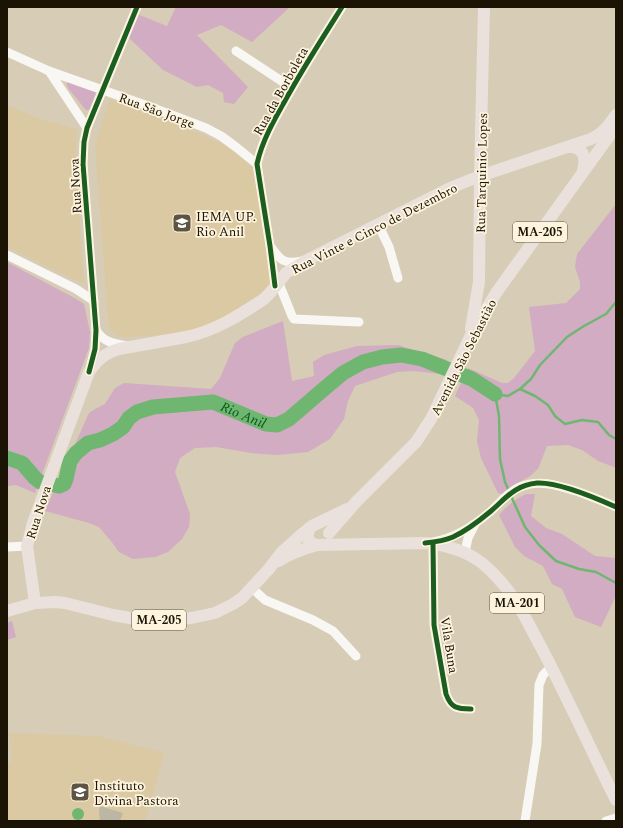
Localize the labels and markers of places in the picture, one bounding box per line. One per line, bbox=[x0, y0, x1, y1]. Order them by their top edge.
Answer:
place label: IEMA UP. Rio Anil bbox=[196, 207, 256, 242]
school or university icon: IEMA UP. Rio Anil bbox=[171, 212, 193, 234]
place label: Instituto Divina Pastora bbox=[94, 776, 179, 811]
school or university icon: Instituto Divina Pastora bbox=[69, 781, 91, 803]

